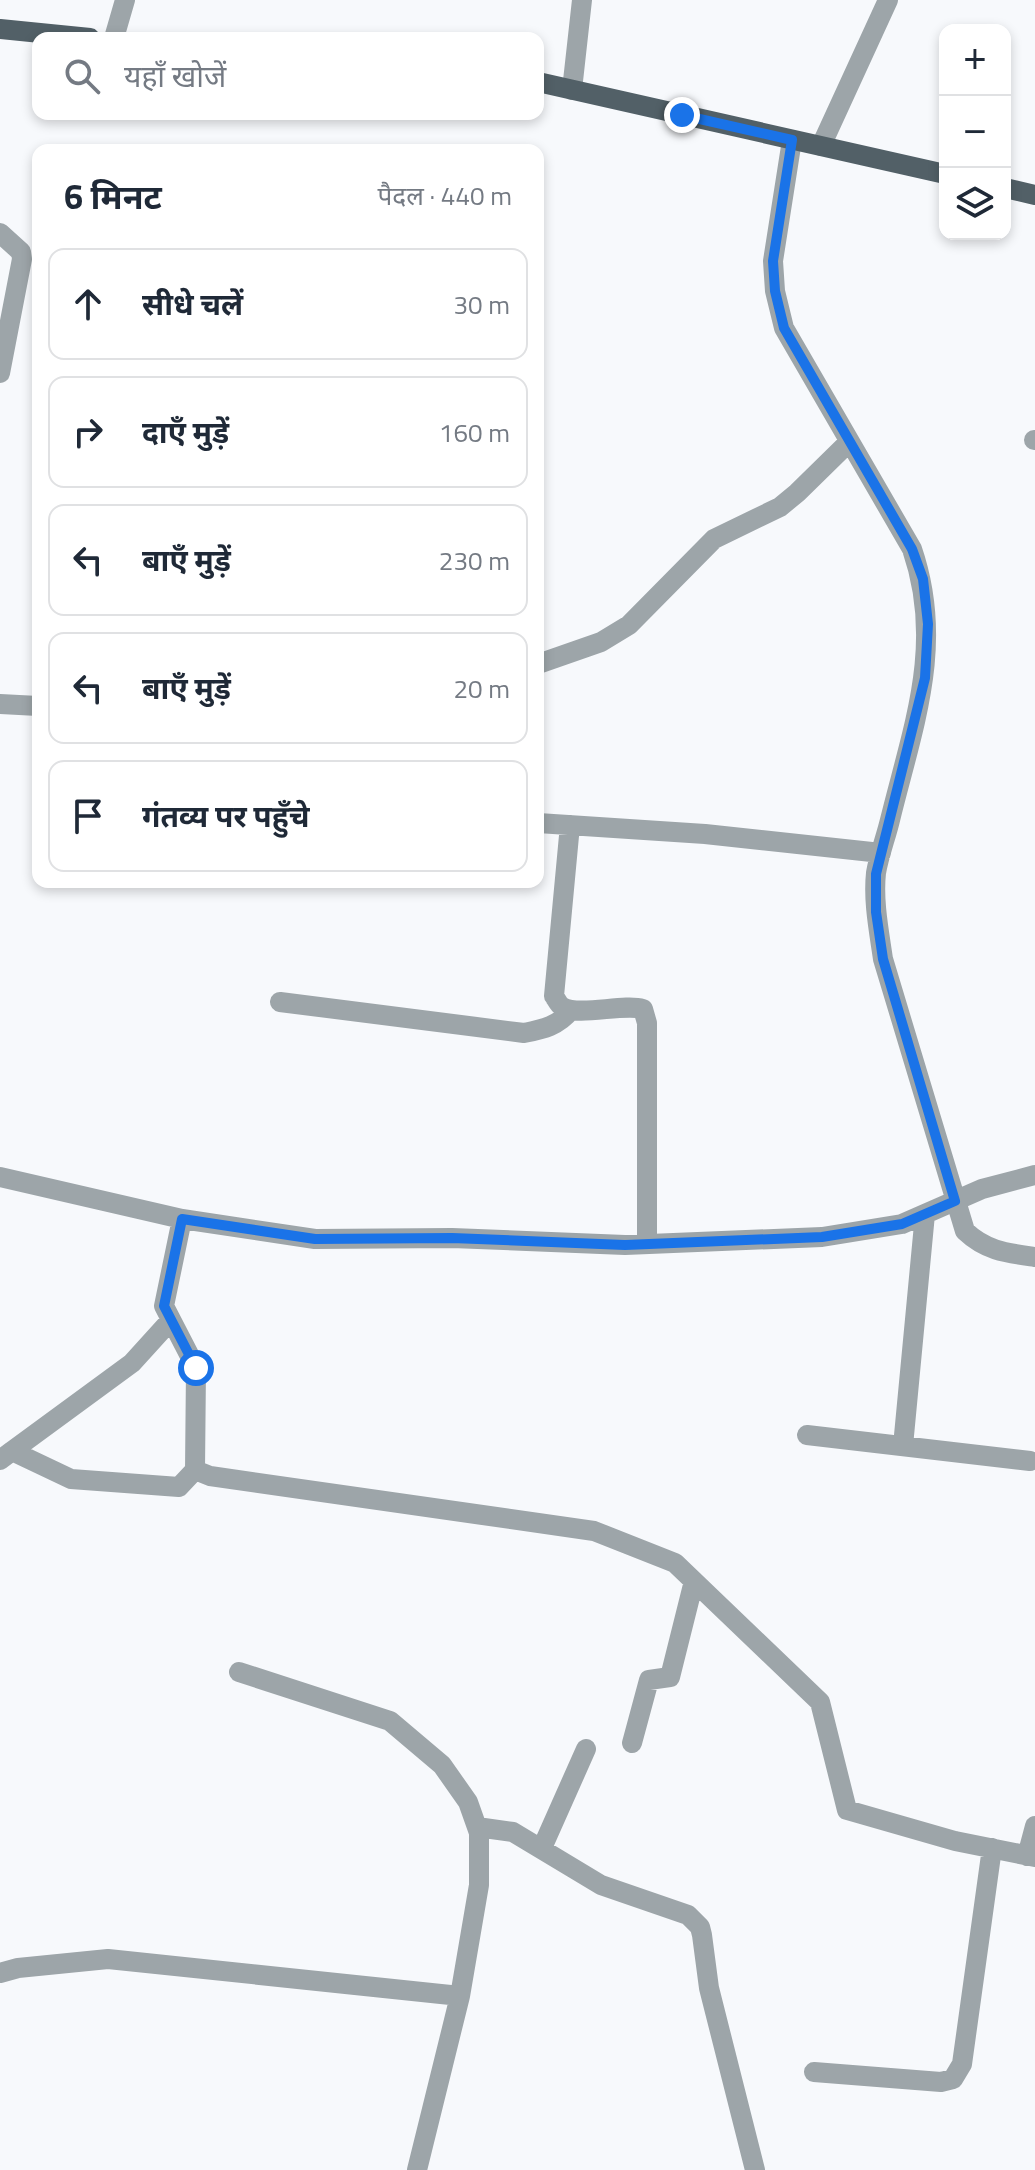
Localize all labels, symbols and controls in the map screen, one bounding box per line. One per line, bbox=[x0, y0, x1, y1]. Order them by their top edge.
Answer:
map controls bbox=[939, 24, 1011, 240]
button: + bbox=[939, 24, 1011, 96]
search box bbox=[32, 32, 544, 120]
text: यहाँ खोजें bbox=[124, 53, 226, 99]
icon: search bbox=[60, 54, 104, 98]
button: − bbox=[939, 96, 1011, 168]
route end bbox=[664, 97, 700, 133]
button: layers bbox=[939, 168, 1011, 240]
text: 6 मिनट bbox=[64, 170, 162, 222]
text: पैदल · 440 m bbox=[378, 176, 512, 215]
text: सीधे चलें bbox=[142, 281, 243, 327]
icon: ahead bbox=[66, 282, 110, 326]
text: 30 m bbox=[453, 285, 510, 324]
text: दाएँ मुड़ें bbox=[142, 409, 229, 455]
icon: right bbox=[66, 410, 110, 454]
text: 160 m bbox=[439, 413, 510, 452]
text: बाएँ मुड़ें bbox=[142, 537, 231, 583]
icon: left bbox=[66, 538, 110, 582]
text: 230 m bbox=[439, 541, 510, 580]
text: बाएँ मुड़ें bbox=[142, 665, 231, 711]
icon: left bbox=[66, 666, 110, 710]
text: 20 m bbox=[453, 669, 510, 708]
text: गंतव्य पर पहुँचे bbox=[142, 793, 309, 839]
icon: arrive bbox=[66, 794, 110, 838]
route start bbox=[178, 1350, 214, 1386]

